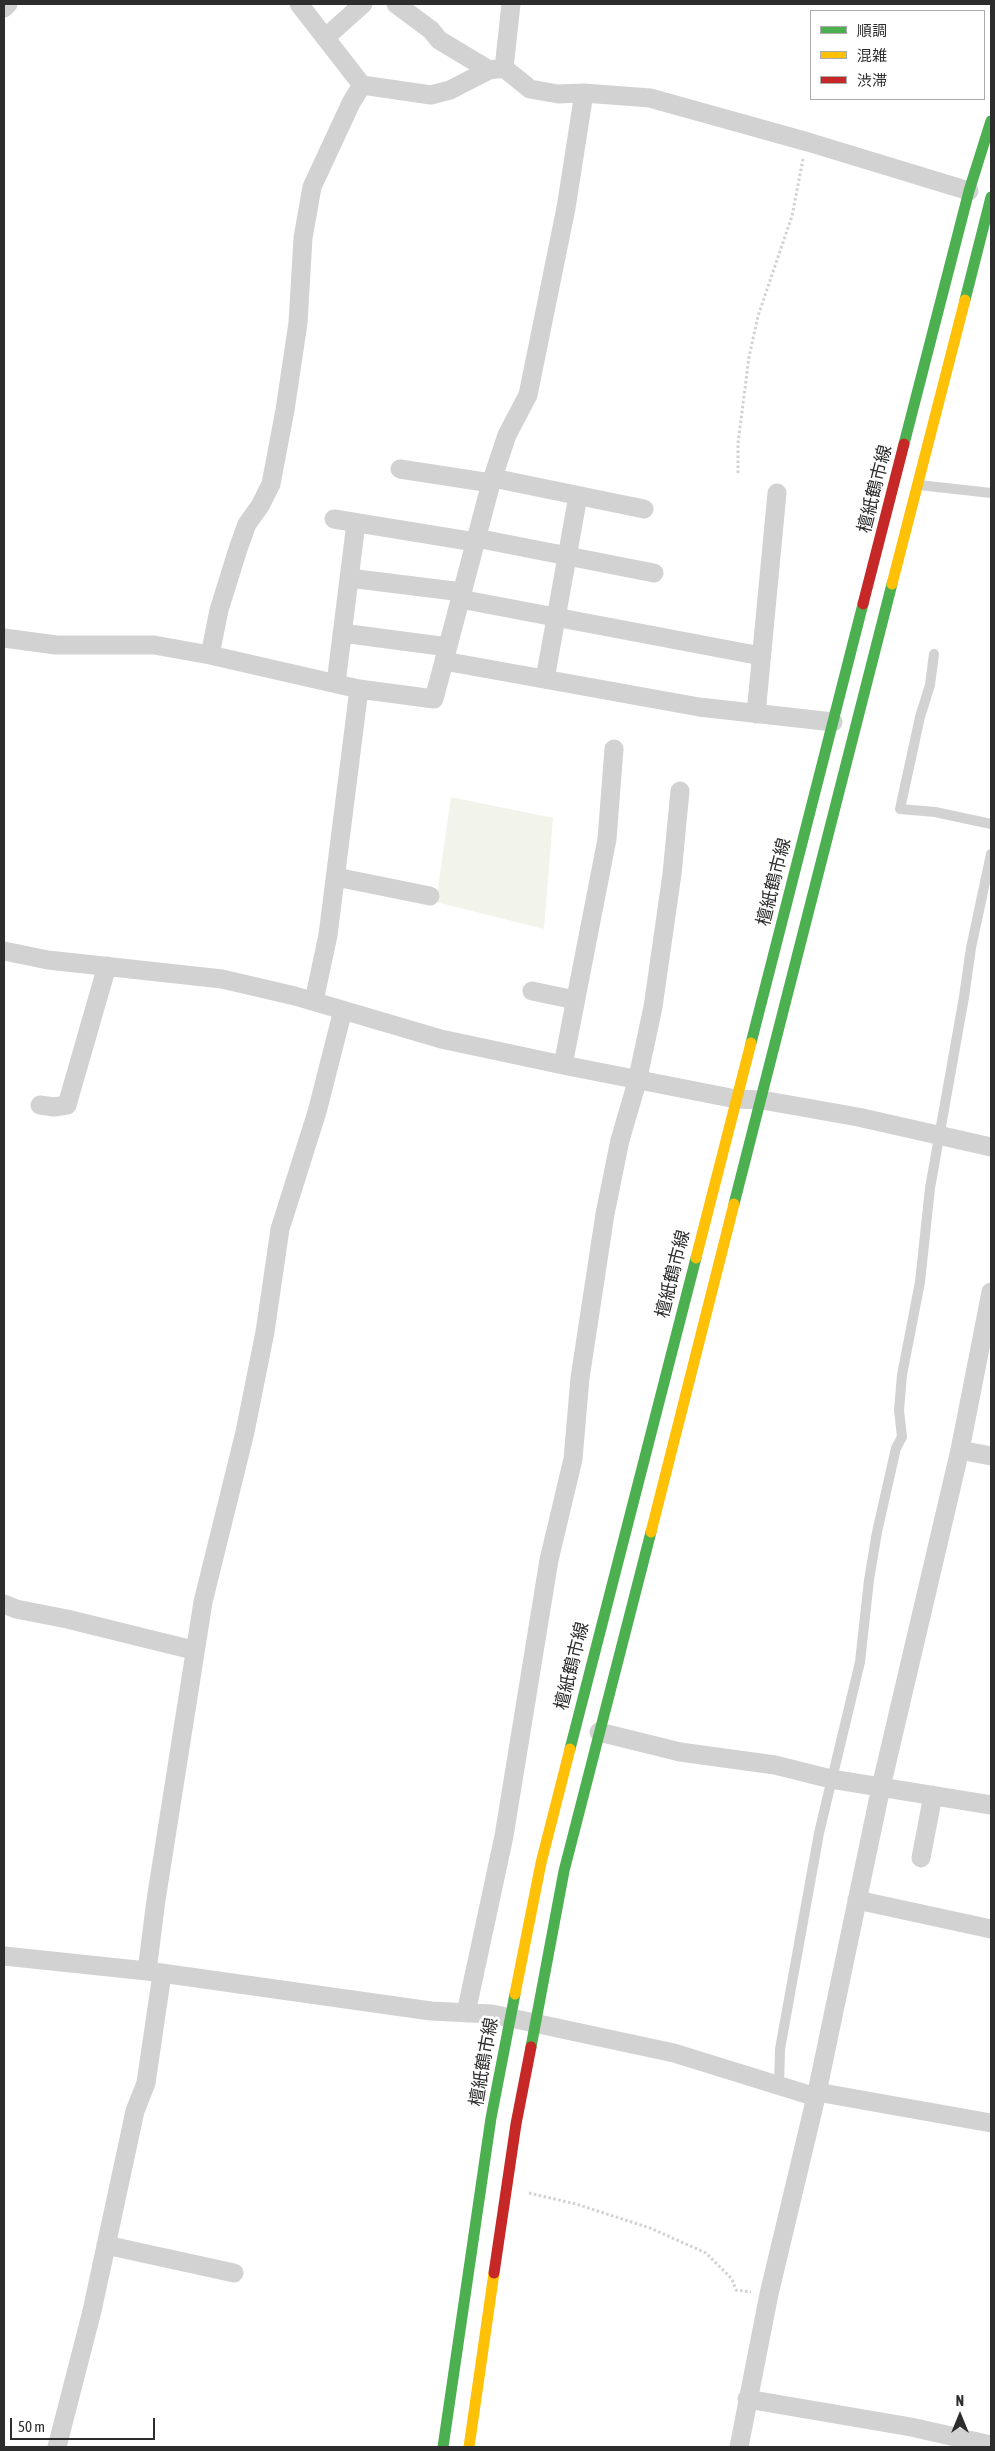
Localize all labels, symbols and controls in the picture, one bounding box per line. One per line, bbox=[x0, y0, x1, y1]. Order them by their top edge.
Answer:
legend bbox=[810, 10, 985, 100]
text: 順調 bbox=[857, 22, 887, 39]
text: 混雑 bbox=[857, 47, 887, 64]
text: 渋滞 bbox=[857, 72, 887, 89]
street label: 檀紙鶴市線 bbox=[854, 443, 896, 535]
street label: 檀紙鶴市線 bbox=[753, 836, 795, 928]
street label: 檀紙鶴市線 bbox=[652, 1228, 694, 1320]
street label: 檀紙鶴市線 bbox=[551, 1620, 593, 1712]
street label: 檀紙鶴市線 bbox=[466, 2016, 502, 2108]
north arrow bbox=[935, 2391, 985, 2441]
text: N bbox=[956, 2393, 964, 2409]
scale bar bbox=[12, 2408, 158, 2440]
text: 50 m bbox=[18, 2418, 45, 2435]

